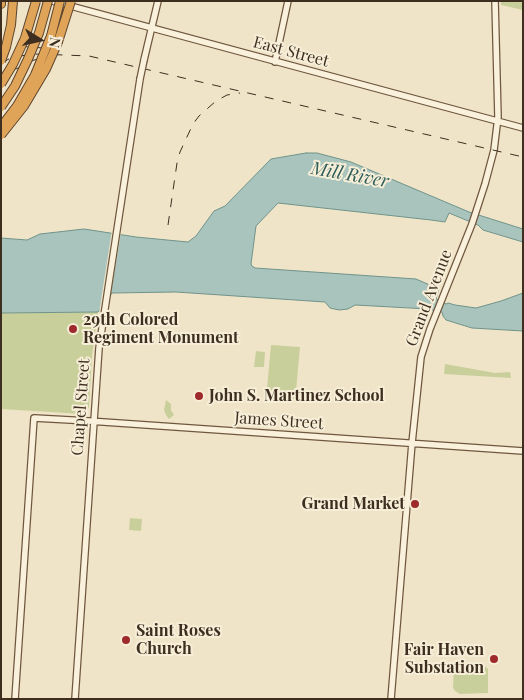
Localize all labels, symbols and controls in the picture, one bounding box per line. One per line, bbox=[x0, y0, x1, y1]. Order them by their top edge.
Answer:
north arrow bbox=[15, 15, 65, 65]
street label: East Street bbox=[251, 33, 331, 71]
text: N bbox=[45, 36, 65, 49]
water label: Mill River bbox=[310, 158, 390, 192]
street label: Grand Avenue bbox=[402, 247, 456, 349]
place label: 29th Colored Regiment Monument bbox=[83, 310, 239, 348]
marker: 29th Colored Regiment Monument bbox=[67, 323, 79, 335]
street label: Chapel Street bbox=[68, 358, 94, 456]
place label: John S. Martinez School bbox=[209, 386, 384, 406]
marker: John S. Martinez School bbox=[193, 390, 205, 402]
street label: James Street bbox=[234, 408, 324, 434]
place label: Grand Market bbox=[302, 494, 405, 514]
marker: Grand Market bbox=[409, 498, 421, 510]
place label: Saint Roses Church bbox=[136, 621, 221, 659]
marker: Saint Roses Church bbox=[120, 634, 132, 646]
place label: Fair Haven Substation bbox=[404, 640, 484, 678]
marker: Fair Haven Substation bbox=[488, 653, 500, 665]

